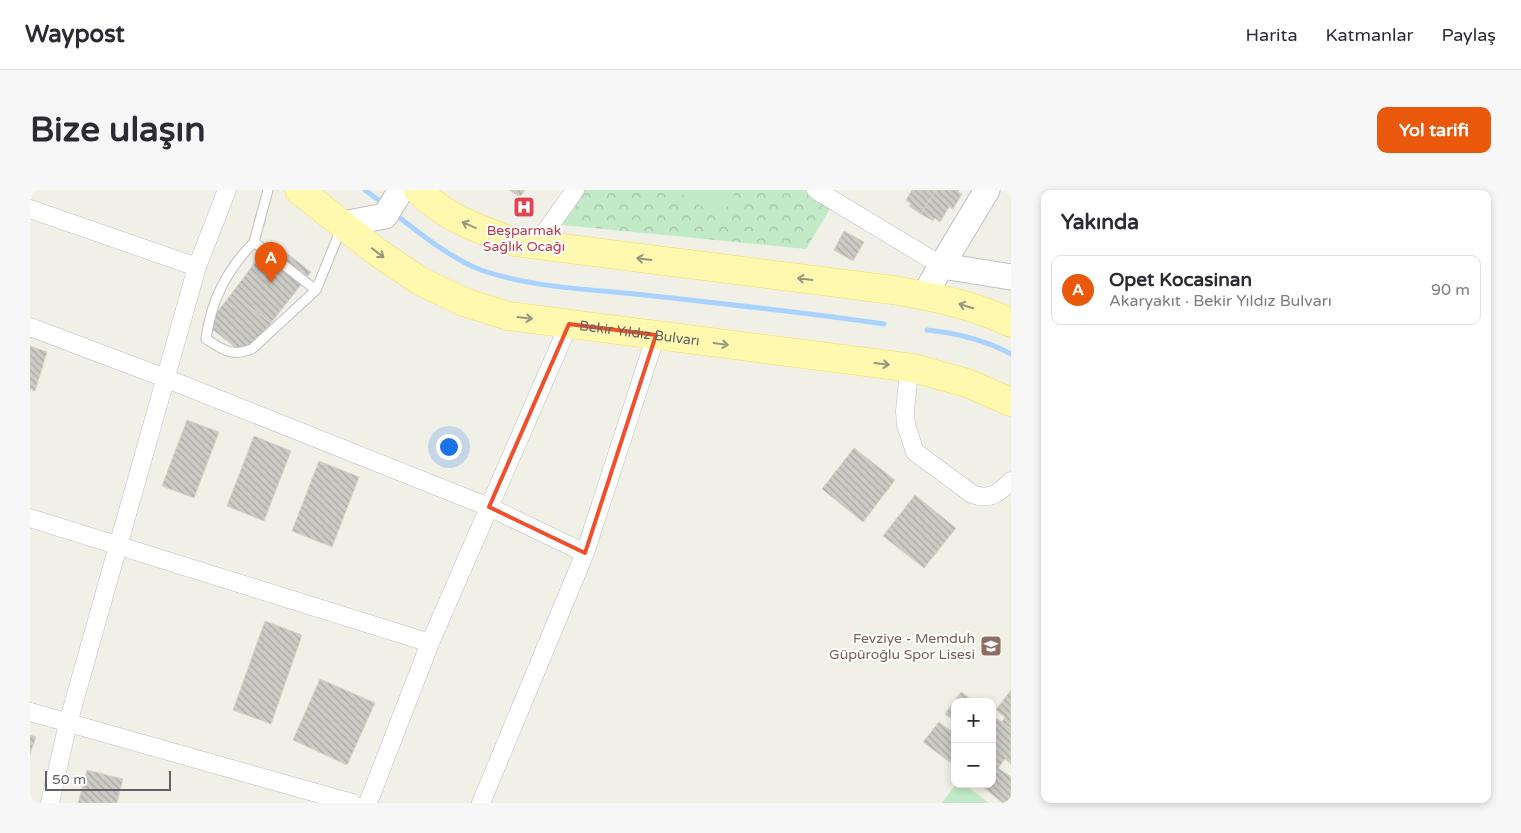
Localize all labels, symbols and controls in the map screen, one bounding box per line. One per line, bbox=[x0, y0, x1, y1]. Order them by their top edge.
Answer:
text: Waypost bbox=[25, 20, 125, 49]
text: Harita bbox=[1245, 24, 1298, 46]
text: Katmanlar bbox=[1326, 24, 1414, 46]
text: Paylaş bbox=[1442, 24, 1496, 46]
button: Yol tarifi bbox=[1377, 107, 1491, 153]
text: Bize ulaşın bbox=[30, 109, 206, 151]
hospital icon: Beşparmak Sağlık Ocağı bbox=[512, 195, 536, 219]
text: Yakında bbox=[1061, 210, 1139, 235]
one-way arrow bbox=[462, 219, 477, 229]
place label: Beşparmak Sağlık Ocağı bbox=[483, 222, 565, 255]
pin: A bbox=[255, 242, 287, 283]
one-way arrow bbox=[371, 247, 384, 258]
one-way arrow bbox=[637, 254, 653, 264]
text: Opet Kocasinan bbox=[1109, 269, 1252, 291]
one-way arrow bbox=[798, 274, 814, 284]
text: A bbox=[1072, 280, 1084, 300]
text: 90 m bbox=[1431, 280, 1470, 300]
text: Akaryakıt · Bekir Yıldız Bulvarı bbox=[1109, 291, 1332, 311]
one-way arrow bbox=[958, 300, 974, 310]
one-way arrow bbox=[516, 313, 532, 323]
street label: Bekir Yıldız Bulvarı bbox=[578, 317, 701, 349]
one-way arrow bbox=[712, 339, 728, 349]
one-way arrow bbox=[873, 359, 889, 369]
your location bbox=[436, 434, 462, 460]
place label: Fevziye - Memduh Güpüroğlu Spor Lisesi bbox=[829, 630, 975, 663]
school or university icon: Fevziye - Memduh Güpüroğlu Spor Lisesi bbox=[979, 634, 1003, 658]
map controls bbox=[951, 698, 996, 788]
button: + bbox=[951, 698, 996, 743]
button: − bbox=[951, 743, 996, 788]
scale bar bbox=[45, 768, 171, 791]
text: 50 m bbox=[52, 771, 86, 788]

